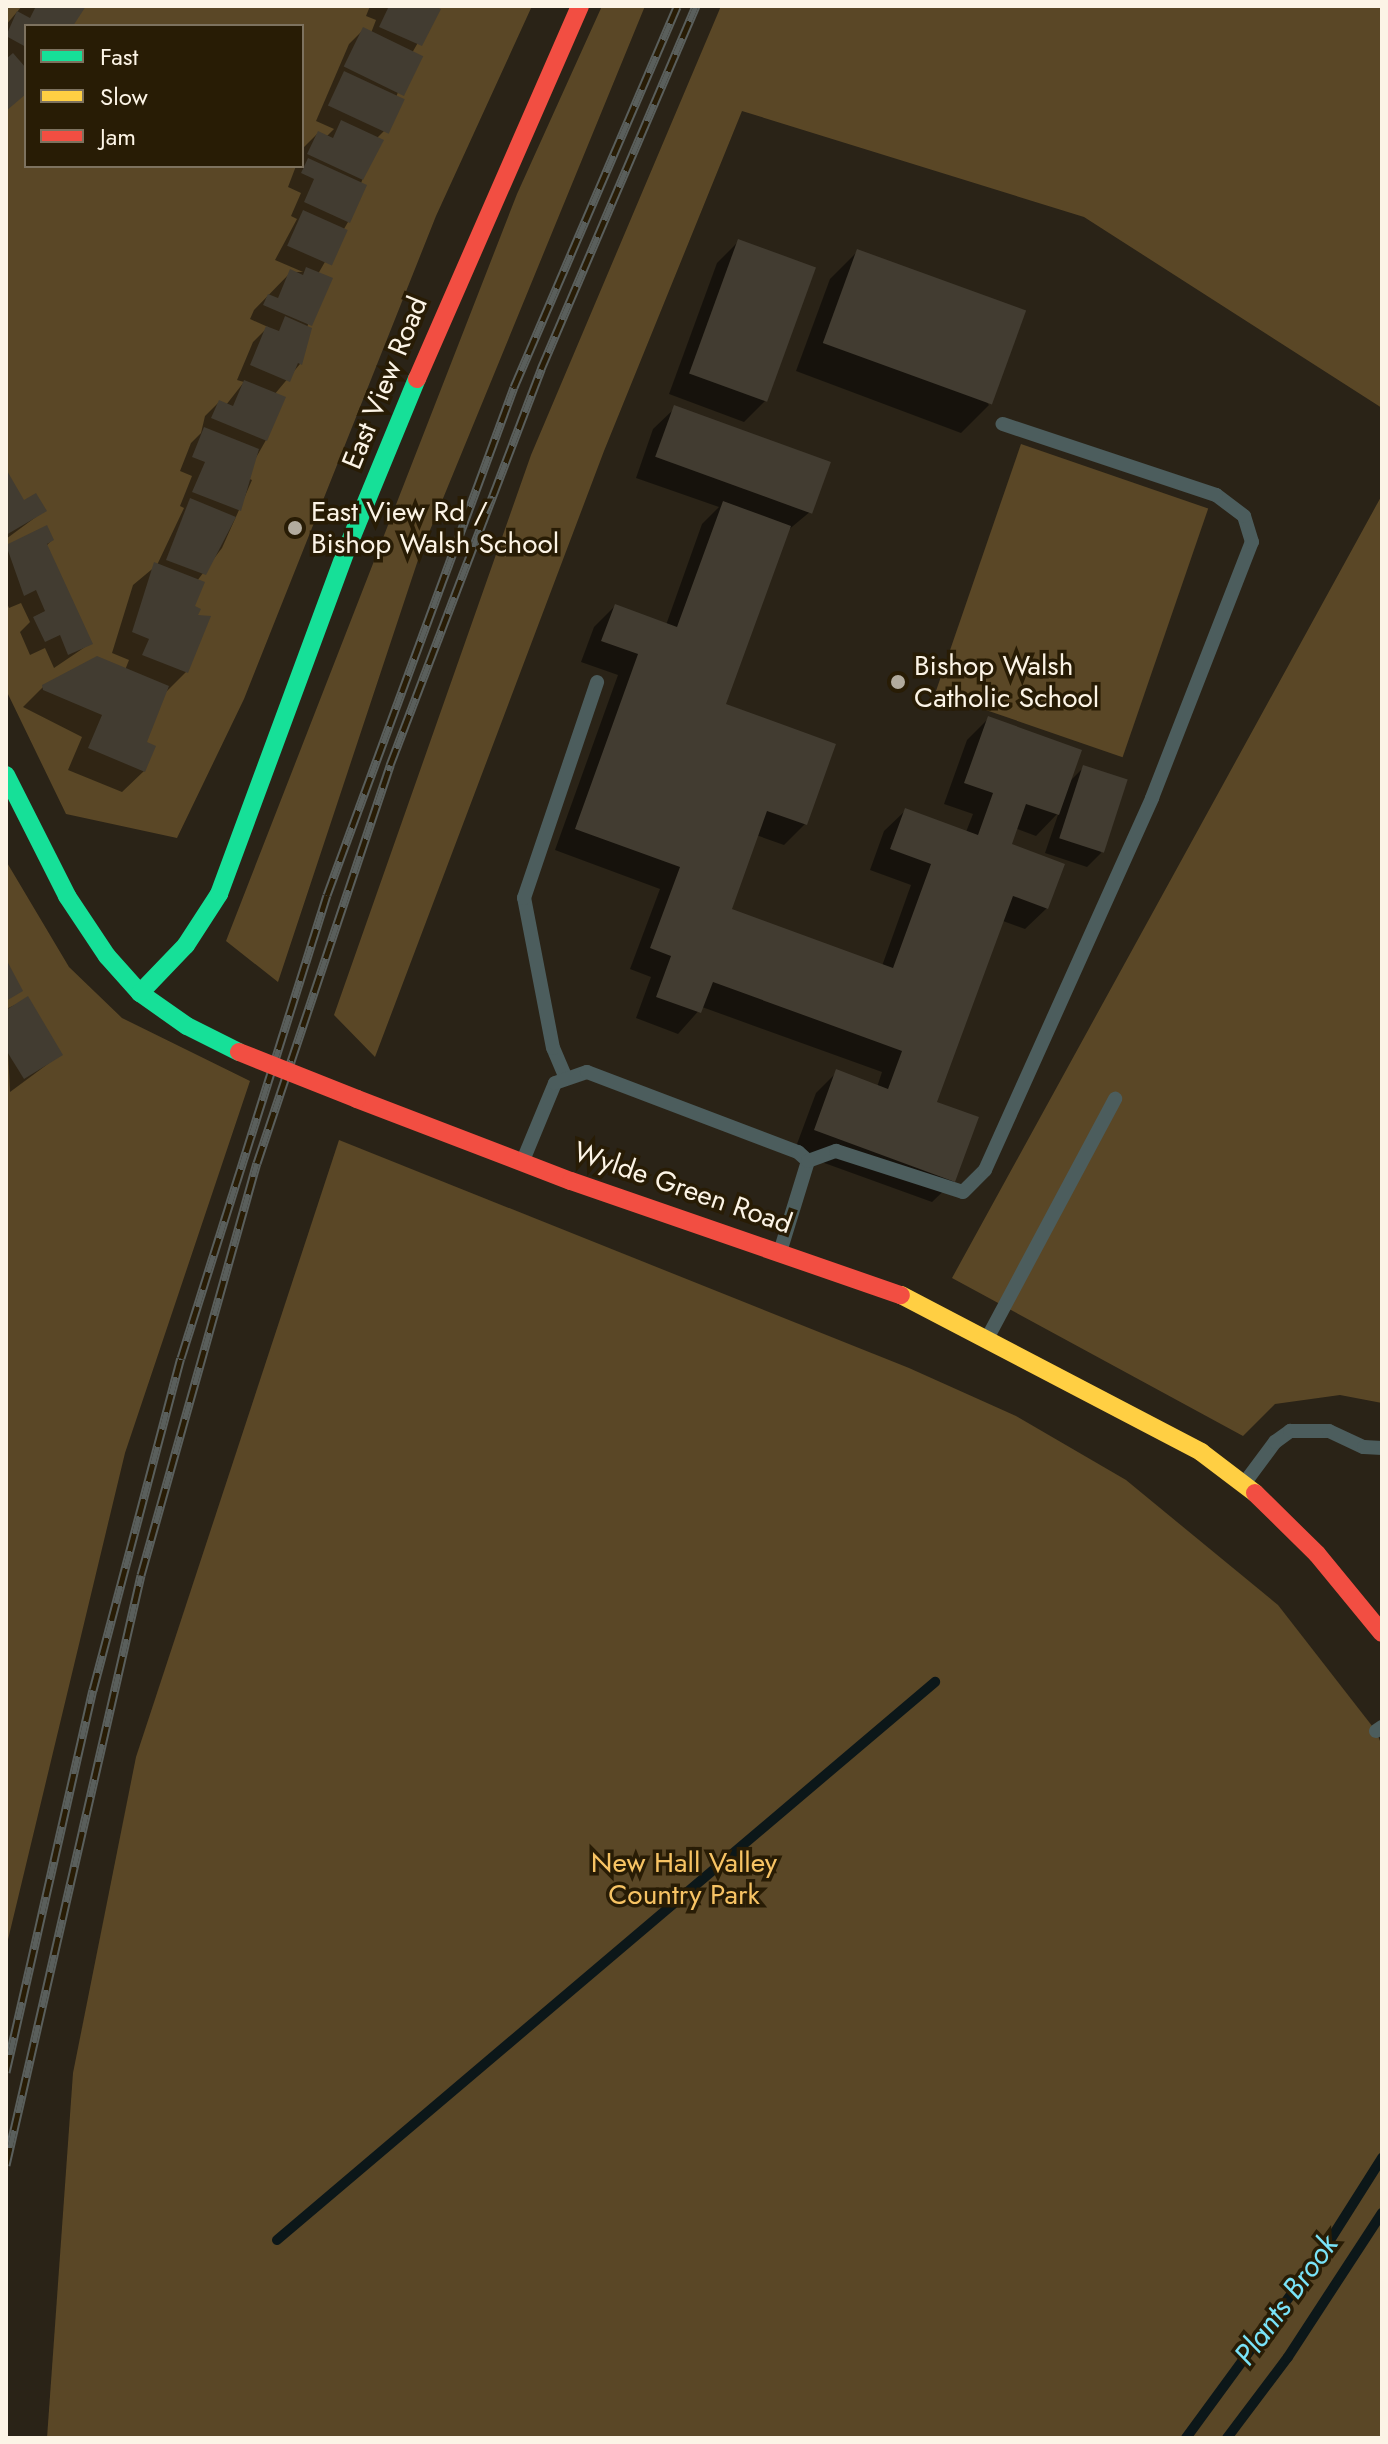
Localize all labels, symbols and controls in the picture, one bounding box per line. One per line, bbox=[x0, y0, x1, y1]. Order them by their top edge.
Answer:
legend bbox=[24, 24, 304, 168]
text: Fast bbox=[100, 39, 138, 74]
text: Slow bbox=[100, 79, 148, 114]
text: Jam bbox=[100, 119, 136, 154]
street label: East View Road bbox=[335, 292, 435, 474]
place label: East View Rd / Bishop Walsh School bbox=[311, 495, 559, 561]
marker: East View Rd / Bishop Walsh School bbox=[286, 519, 304, 537]
place label: Bishop Walsh Catholic School bbox=[914, 649, 1099, 715]
marker: Bishop Walsh Catholic School bbox=[889, 673, 907, 691]
street label: Wylde Green Road bbox=[570, 1135, 796, 1241]
park label: New Hall Valley Country Park bbox=[591, 1846, 777, 1912]
water label: Plants Brook bbox=[1227, 2228, 1345, 2372]

